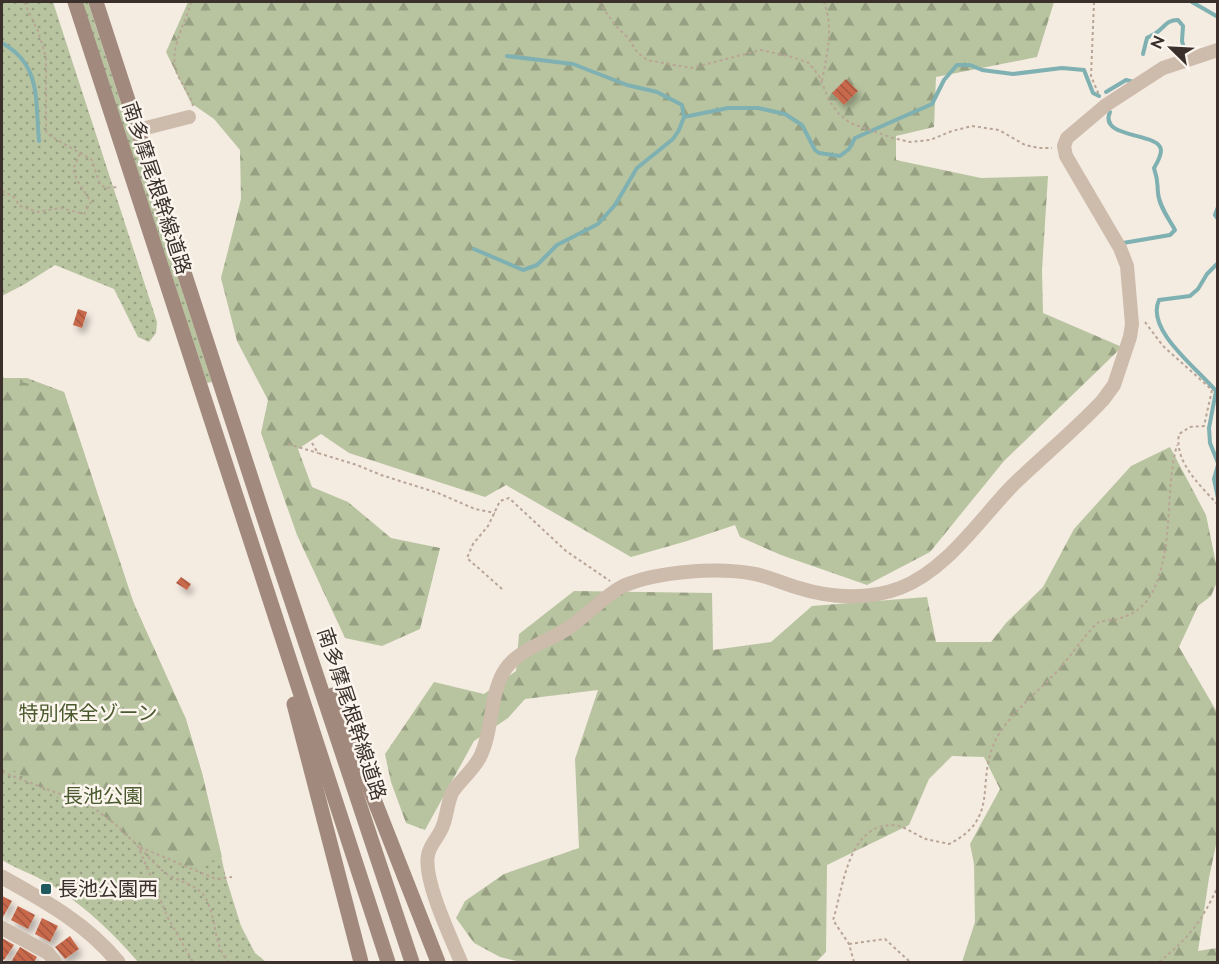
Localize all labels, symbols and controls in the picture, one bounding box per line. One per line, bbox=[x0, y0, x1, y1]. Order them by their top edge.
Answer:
north arrow bbox=[1141, 18, 1201, 78]
text: N bbox=[1147, 33, 1169, 52]
street label: 南多摩尾根幹線道路 bbox=[118, 99, 196, 277]
street label: 南多摩尾根幹線道路 bbox=[313, 625, 391, 803]
park label: 特別保全ゾーン bbox=[19, 701, 158, 725]
park label: 長池公園 bbox=[63, 784, 143, 808]
place label: 長池公園西 bbox=[58, 877, 158, 901]
marker: 長池公園西 bbox=[39, 882, 53, 896]

